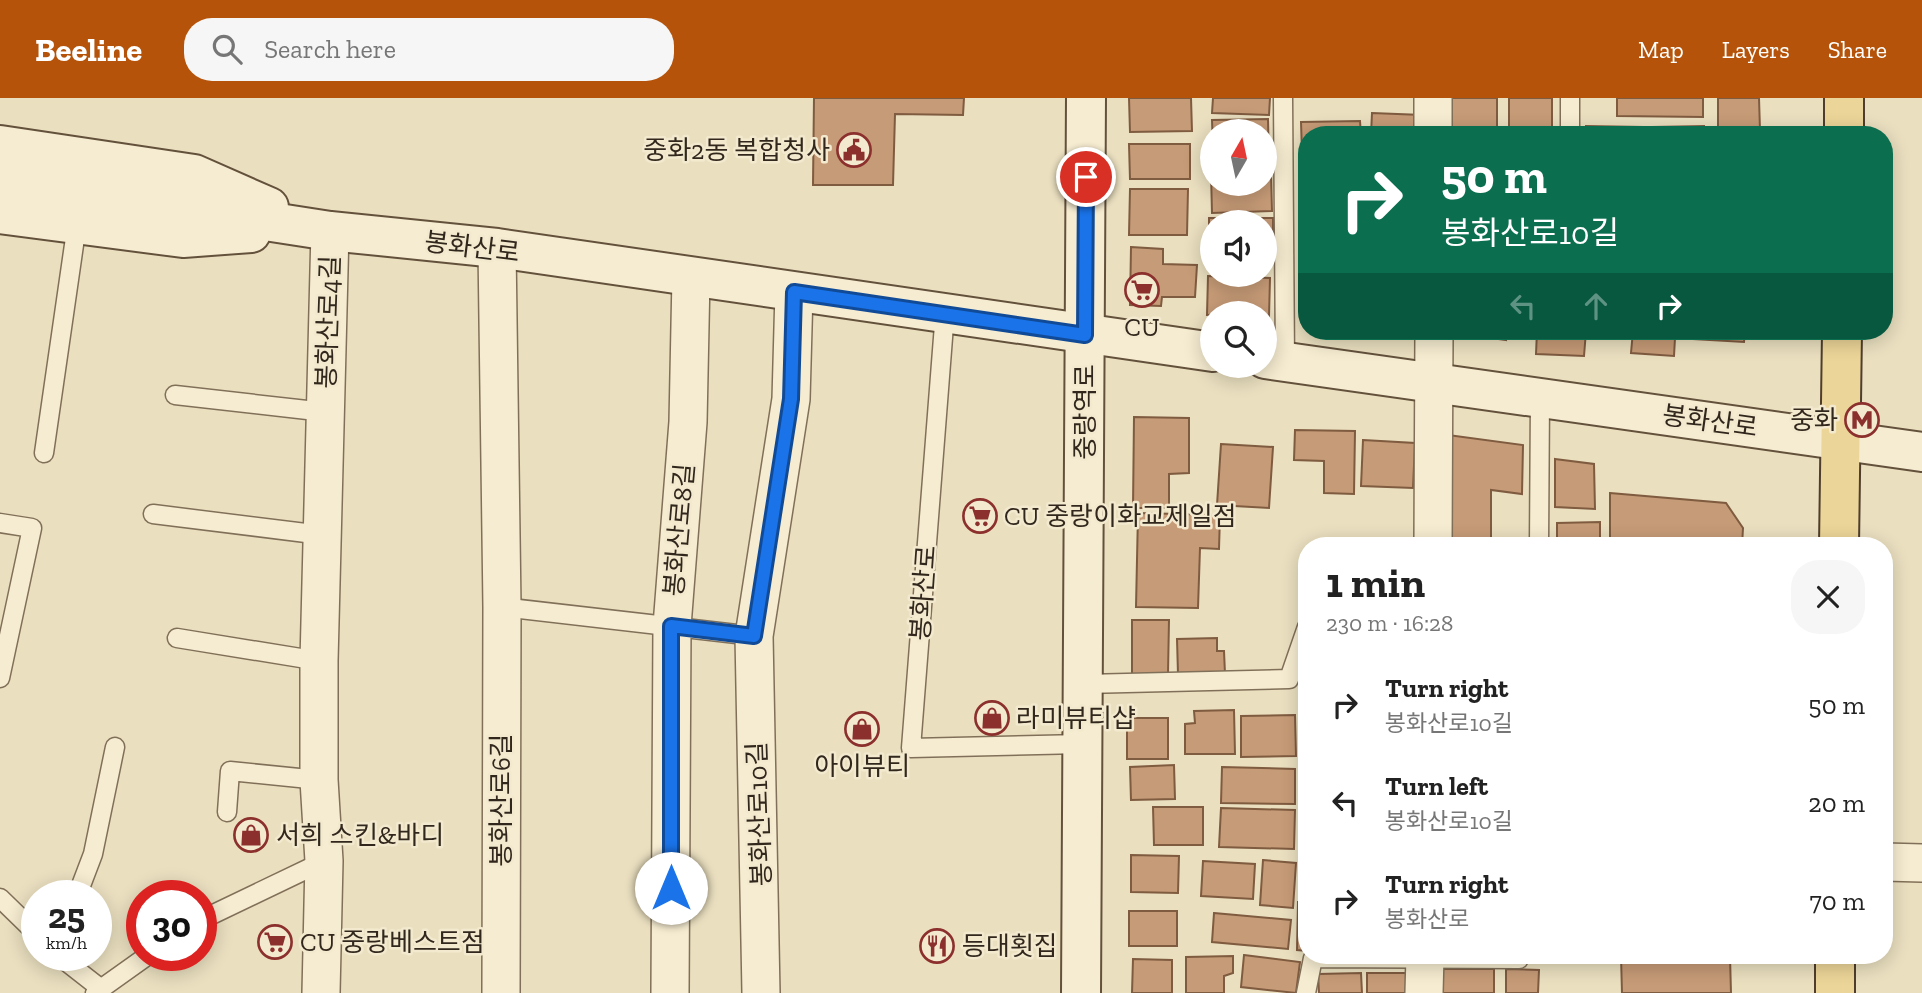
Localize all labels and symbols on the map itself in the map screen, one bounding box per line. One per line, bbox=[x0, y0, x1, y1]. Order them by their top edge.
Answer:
north arrow bbox=[1200, 119, 1278, 196]
public building icon: 중화2동 복합청사 bbox=[835, 131, 873, 169]
place label: 중화2동 복합청사 bbox=[643, 134, 830, 166]
pin bbox=[1056, 147, 1116, 207]
street label: 봉화산로 bbox=[423, 225, 521, 269]
street label: 봉화산로4길 bbox=[310, 255, 346, 389]
supermarket icon: CU bbox=[1123, 271, 1161, 309]
place label: CU bbox=[1124, 311, 1160, 343]
street label: 중랑역로 bbox=[1069, 364, 1101, 460]
street label: 봉화산로 bbox=[1660, 398, 1760, 444]
metro station icon: 중화 bbox=[1843, 401, 1881, 439]
place label: 중화 bbox=[1790, 404, 1838, 436]
street label: 봉화산로8길 bbox=[657, 462, 701, 598]
supermarket icon: CU 중랑이화교제일점 bbox=[961, 497, 999, 535]
place label: CU 중랑이화교제일점 bbox=[1004, 500, 1237, 532]
street label: 봉화산로 bbox=[904, 544, 942, 642]
shop icon: 라미뷰티샵 bbox=[973, 699, 1011, 737]
place label: 라미뷰티샵 bbox=[1016, 702, 1136, 734]
shop icon: 아이뷰티 bbox=[843, 710, 881, 748]
street label: 봉화산로6길 bbox=[485, 733, 517, 867]
street label: 봉화산로10길 bbox=[740, 741, 778, 887]
place label: 아이뷰티 bbox=[814, 750, 910, 782]
shop icon: 서희 스킨&바디 bbox=[232, 816, 270, 854]
place label: 서희 스킨&바디 bbox=[276, 819, 444, 851]
position arrow bbox=[634, 851, 708, 925]
speed limit sign: 30 bbox=[126, 880, 217, 971]
supermarket icon: CU 중랑베스트점 bbox=[256, 923, 294, 961]
place label: CU 중랑베스트점 bbox=[300, 926, 485, 958]
restaurant icon: 등대횟집 bbox=[918, 927, 956, 965]
place label: 등대횟집 bbox=[962, 930, 1058, 962]

